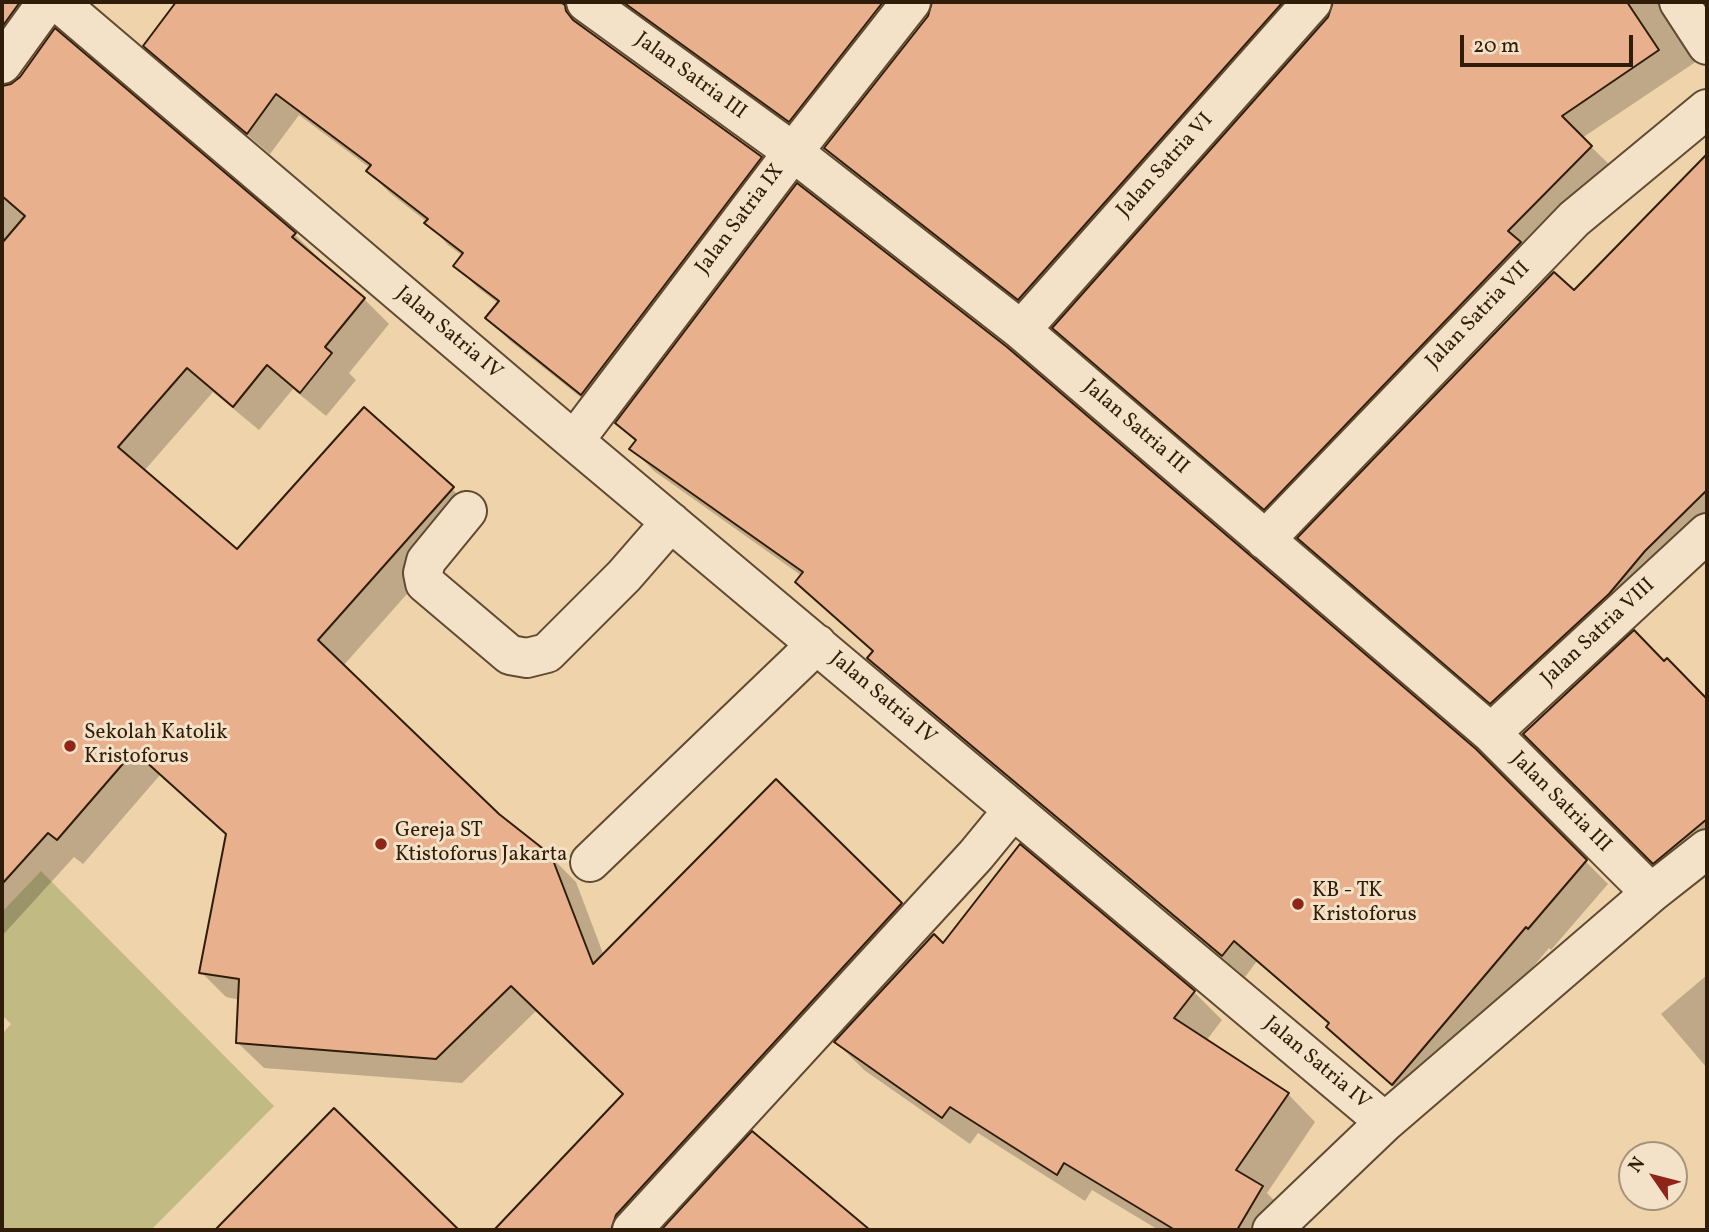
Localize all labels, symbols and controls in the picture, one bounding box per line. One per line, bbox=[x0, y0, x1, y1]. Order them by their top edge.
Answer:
scale bar bbox=[1464, 21, 1637, 65]
street label: Jalan Satria III bbox=[629, 28, 751, 126]
text: 20 m bbox=[1473, 32, 1519, 61]
street label: Jalan Satria VI bbox=[1113, 109, 1219, 223]
street label: Jalan Satria IX bbox=[691, 160, 791, 280]
street label: Jalan Satria VII bbox=[1422, 257, 1536, 375]
street label: Jalan Satria IV bbox=[390, 282, 506, 386]
street label: Jalan Satria III bbox=[1077, 375, 1193, 481]
street label: Jalan Satria VIII bbox=[1537, 574, 1661, 692]
street label: Jalan Satria IV bbox=[824, 647, 940, 751]
place label: Sekolah Katolik Kristoforus bbox=[84, 721, 228, 771]
marker: Sekolah Katolik Kristoforus bbox=[62, 738, 78, 754]
street label: Jalan Satria III bbox=[1504, 747, 1616, 859]
place label: Gereja ST Ktistoforus Jakarta bbox=[395, 819, 567, 869]
marker: Gereja ST Ktistoforus Jakarta bbox=[373, 836, 389, 852]
place label: KB - TK Kristoforus bbox=[1312, 879, 1417, 929]
marker: KB - TK Kristoforus bbox=[1290, 896, 1306, 912]
street label: Jalan Satria IV bbox=[1258, 1012, 1374, 1116]
north arrow bbox=[1618, 1141, 1688, 1211]
text: N bbox=[1623, 1152, 1652, 1178]

